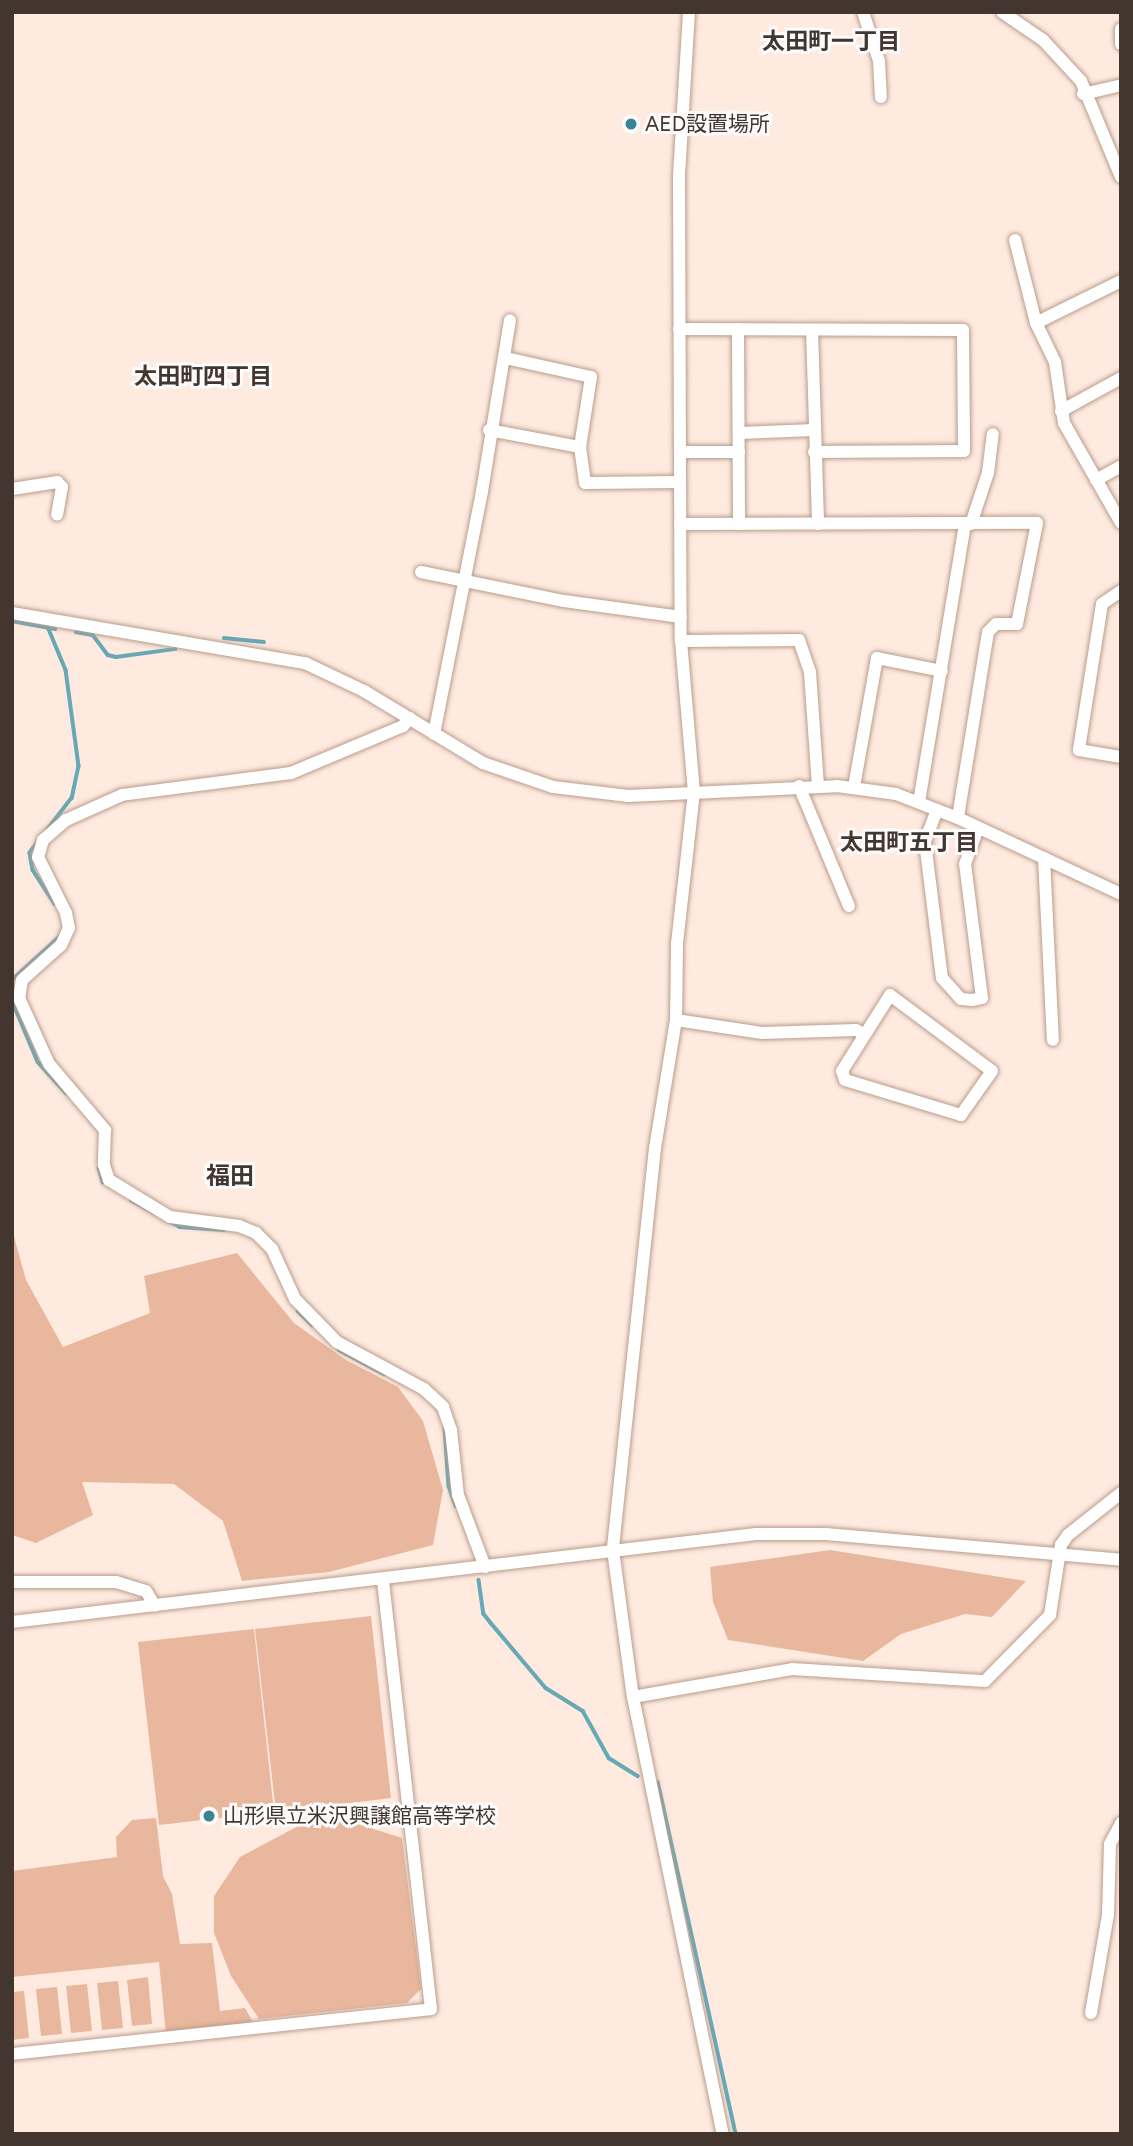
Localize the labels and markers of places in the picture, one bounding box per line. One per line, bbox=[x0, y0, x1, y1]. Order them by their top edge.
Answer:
place label: AED設置場所 bbox=[645, 111, 770, 137]
marker: AED設置場所 bbox=[623, 116, 639, 132]
place label: 山形県立米沢興譲館高等学校 bbox=[223, 1803, 496, 1829]
marker: 山形県立米沢興譲館高等学校 bbox=[201, 1808, 217, 1824]

